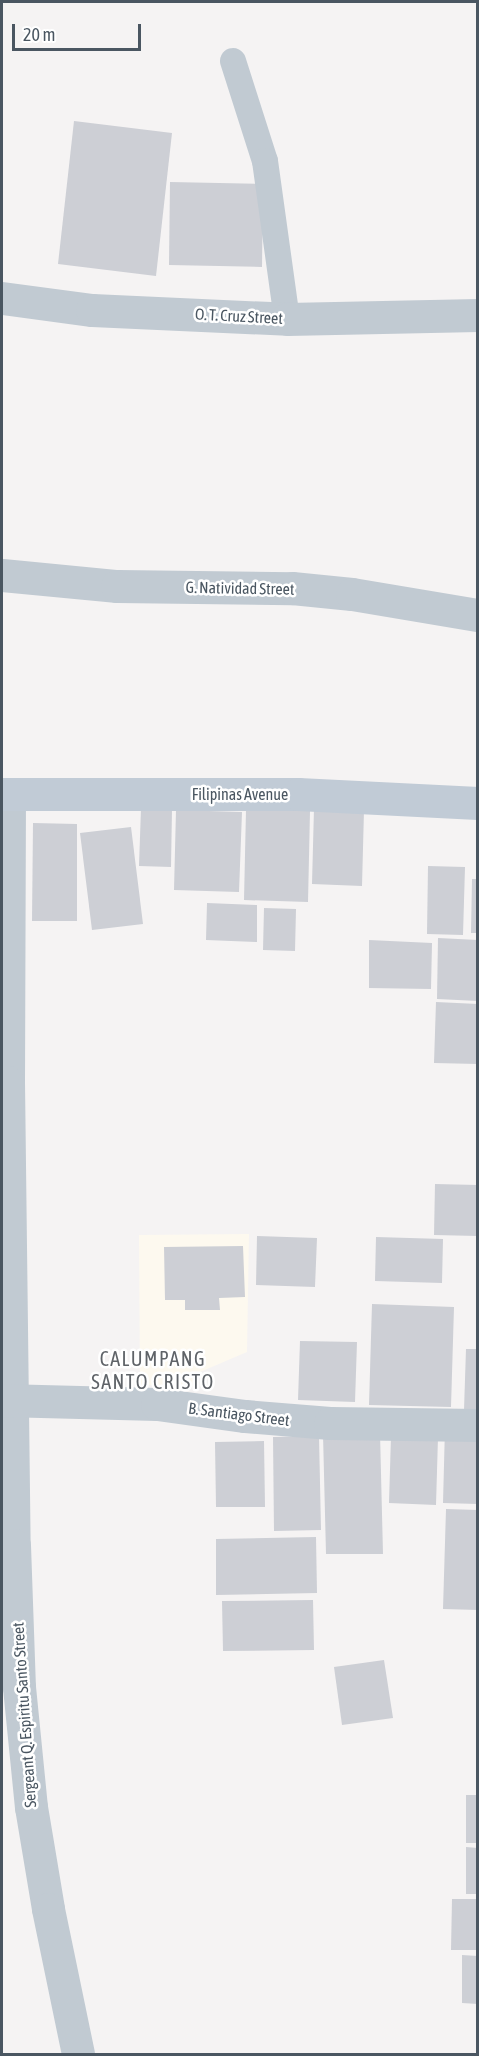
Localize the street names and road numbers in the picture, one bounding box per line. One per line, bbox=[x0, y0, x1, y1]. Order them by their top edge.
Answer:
street label: O. T. Cruz Street bbox=[195, 304, 283, 328]
street label: G. Natividad Street bbox=[185, 577, 295, 599]
street label: Filipinas Avenue bbox=[192, 784, 288, 804]
street label: B. Santiago Street bbox=[187, 1398, 291, 1430]
street label: Sergeant Q. Espiritu Santo Street bbox=[8, 1622, 40, 1808]

